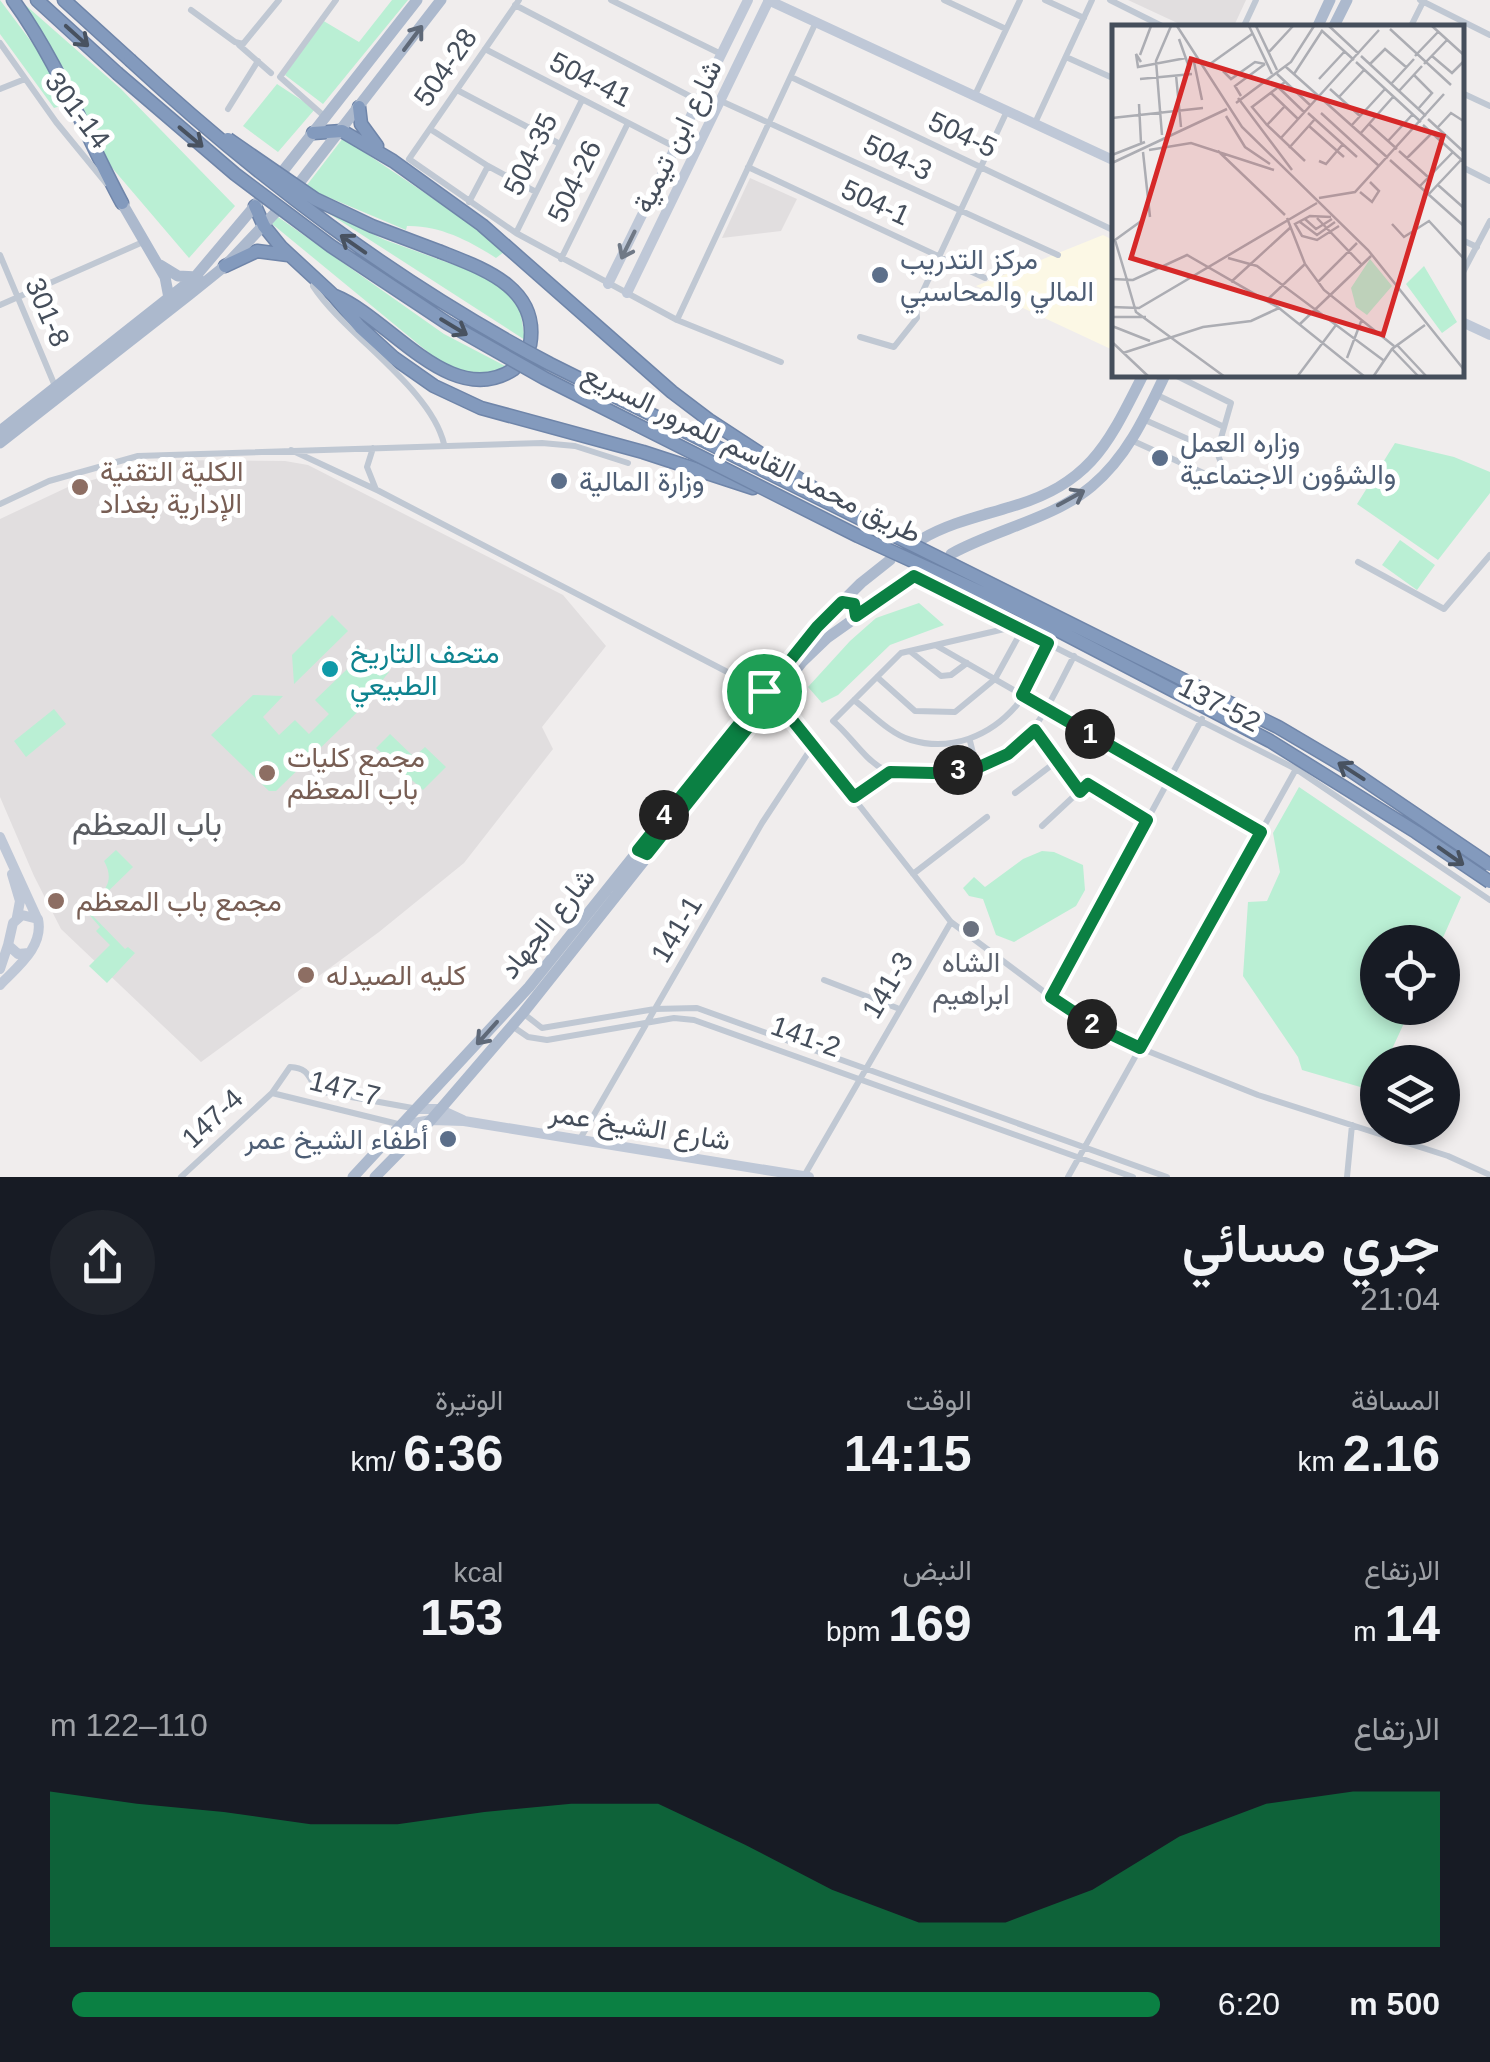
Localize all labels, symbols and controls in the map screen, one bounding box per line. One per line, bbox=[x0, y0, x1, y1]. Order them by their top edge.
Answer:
street label: 504-28 bbox=[408, 23, 483, 112]
one-way arrow bbox=[64, 25, 89, 48]
one-way arrow bbox=[402, 25, 423, 52]
inset map bbox=[1112, 25, 1465, 378]
street label: 504-41 bbox=[545, 46, 637, 113]
street label: شارع ابن تيمية bbox=[627, 55, 731, 219]
street label: 301-14 bbox=[39, 66, 116, 154]
street label: 504-5 bbox=[924, 105, 1002, 164]
street label: 504-35 bbox=[497, 108, 563, 200]
one-way arrow bbox=[178, 125, 203, 148]
street label: 504-3 bbox=[859, 128, 937, 187]
street label: 504-26 bbox=[541, 135, 607, 227]
street label: 504-1 bbox=[837, 173, 915, 232]
one-way arrow bbox=[618, 229, 637, 259]
one-way arrow bbox=[339, 234, 367, 255]
place label: مركز التدريب المالي والمحاسبي bbox=[900, 244, 1094, 314]
marker: مركز التدريب المالي والمحاسبي bbox=[869, 264, 891, 286]
street label: 301-8 bbox=[19, 273, 76, 351]
one-way arrow bbox=[439, 317, 468, 337]
street label: طريق محمد القاسم للمرور السريع bbox=[576, 358, 926, 553]
place label: وزاره العمل والشؤون الاجتماعية bbox=[1180, 427, 1396, 492]
marker: وزاره العمل والشؤون الاجتماعية bbox=[1149, 447, 1171, 469]
place label: الكلية التقنية الإدارية بغداد bbox=[100, 456, 244, 522]
place label: وزارة المالية bbox=[579, 466, 705, 499]
marker: وزارة المالية bbox=[548, 470, 570, 492]
marker: الكلية التقنية الإدارية بغداد bbox=[69, 476, 91, 498]
one-way arrow bbox=[1056, 488, 1085, 508]
place label: متحف التاريخ الطبيعي bbox=[350, 638, 500, 708]
pin bbox=[722, 649, 807, 734]
marker: متحف التاريخ الطبيعي bbox=[319, 658, 341, 680]
icon: arrive bbox=[737, 664, 792, 719]
street label: 137-52 bbox=[1174, 671, 1266, 738]
pin: 1 bbox=[1065, 709, 1115, 759]
text: 1 bbox=[1082, 718, 1098, 749]
place label: مجمع كليات باب المعظم bbox=[287, 742, 425, 808]
pin: 3 bbox=[933, 745, 983, 795]
text: 3 bbox=[950, 754, 966, 785]
one-way arrow bbox=[1337, 761, 1366, 781]
marker: مجمع كليات باب المعظم bbox=[256, 762, 278, 784]
pin: 4 bbox=[639, 790, 689, 840]
text: 4 bbox=[656, 799, 672, 830]
district label: باب المعظم bbox=[72, 806, 222, 845]
one-way arrow bbox=[1437, 845, 1465, 866]
street label: شارع الجهاد bbox=[494, 862, 603, 986]
place label: مجمع باب المعظم bbox=[76, 886, 282, 921]
marker: مجمع باب المعظم bbox=[45, 890, 67, 912]
street label: 141-1 bbox=[645, 891, 708, 968]
marker: الشاه ابراهيم bbox=[960, 918, 982, 940]
map controls bbox=[1360, 925, 1460, 1145]
button: locate bbox=[1360, 925, 1460, 1025]
street label: 141-3 bbox=[856, 947, 919, 1024]
place label: الشاه ابراهيم bbox=[932, 947, 1010, 1013]
place label: كليه الصيدله bbox=[326, 960, 466, 991]
marker: كليه الصيدله bbox=[295, 964, 317, 986]
pin: 2 bbox=[1067, 999, 1117, 1049]
text: 2 bbox=[1084, 1008, 1100, 1039]
street label: 141-2 bbox=[767, 1010, 845, 1063]
one-way arrow bbox=[476, 1020, 499, 1045]
button: layers bbox=[1360, 1045, 1460, 1145]
street label: 147-7 bbox=[306, 1065, 383, 1112]
street label: 147-4 bbox=[176, 1083, 249, 1154]
street label: شارع الشيخ عمر bbox=[546, 1097, 732, 1160]
place label: أطفاء الشيخ عمر bbox=[244, 1124, 428, 1159]
marker: أطفاء الشيخ عمر bbox=[437, 1128, 459, 1150]
button: share bbox=[50, 1210, 155, 1315]
text: جري مسائي bbox=[1182, 1212, 1440, 1274]
text: 21:04 bbox=[1360, 1281, 1440, 1317]
text: الوتيرة bbox=[435, 1385, 503, 1416]
text: الوقت bbox=[906, 1385, 972, 1416]
text: المسافة bbox=[1351, 1385, 1440, 1416]
text: 6:36 bbox=[403, 1426, 503, 1482]
text: 14:15 bbox=[844, 1426, 972, 1482]
text: 2.16 bbox=[1343, 1426, 1440, 1482]
text: /km bbox=[350, 1446, 403, 1477]
text: km bbox=[1298, 1446, 1343, 1477]
text: النبض bbox=[902, 1555, 972, 1586]
text: الارتفاع bbox=[1364, 1555, 1440, 1586]
text: kcal bbox=[454, 1557, 503, 1588]
text: 153 bbox=[420, 1590, 503, 1646]
text: 169 bbox=[888, 1596, 972, 1652]
text: 14 bbox=[1384, 1596, 1440, 1652]
text: bpm bbox=[826, 1616, 888, 1647]
text: m bbox=[1353, 1616, 1384, 1647]
text: 110–122 m bbox=[50, 1707, 208, 1743]
text: الارتفاع bbox=[1353, 1711, 1440, 1747]
text: 6:20 bbox=[1218, 1986, 1280, 2022]
text: 500 m bbox=[1349, 1986, 1440, 2022]

